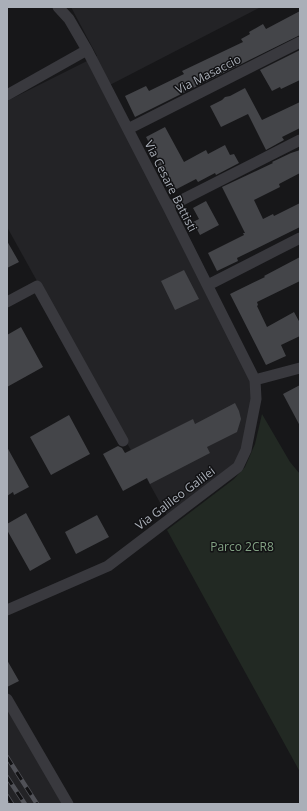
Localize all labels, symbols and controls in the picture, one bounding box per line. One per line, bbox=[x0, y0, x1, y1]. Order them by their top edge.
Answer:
street label: Via Masaccio bbox=[172, 50, 244, 98]
street label: Via Cesare Battisti bbox=[141, 137, 201, 235]
street label: Via Galileo Galilei bbox=[132, 462, 218, 534]
park label: Parco 2CR8 bbox=[210, 538, 274, 555]

